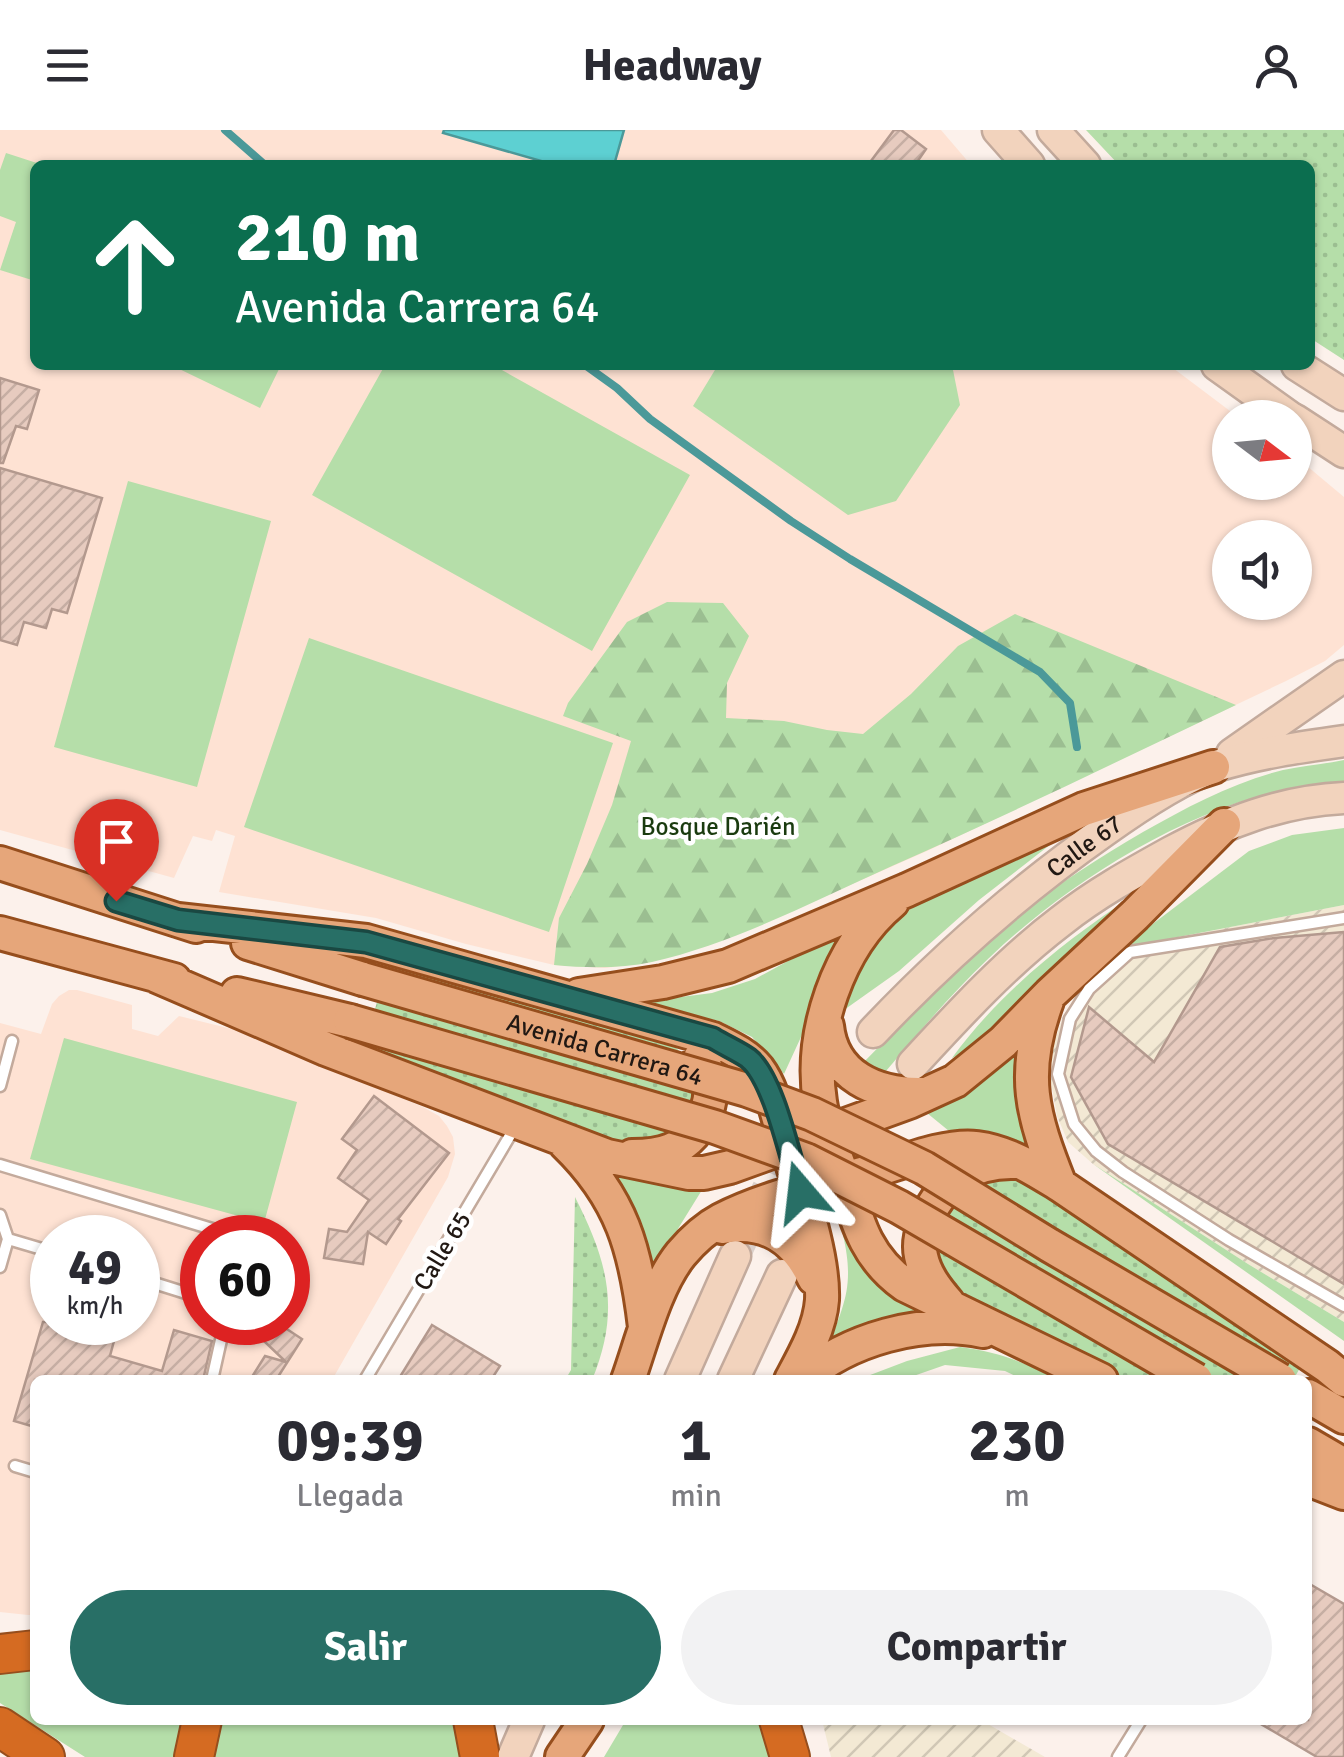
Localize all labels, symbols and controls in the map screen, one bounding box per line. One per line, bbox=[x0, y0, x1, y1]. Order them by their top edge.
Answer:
icon: menu bbox=[40, 38, 95, 93]
text: Headway bbox=[582, 38, 762, 93]
icon: person bbox=[1249, 38, 1304, 93]
text: 210 m bbox=[235, 194, 420, 280]
icon: ahead bbox=[70, 200, 200, 330]
text: Avenida Carrera 64 bbox=[235, 280, 600, 335]
north arrow bbox=[1212, 400, 1312, 500]
map controls bbox=[1212, 400, 1312, 620]
button: sound bbox=[1212, 520, 1312, 620]
pin bbox=[74, 799, 159, 902]
street label: Calle 67 bbox=[1040, 808, 1128, 884]
park label: Bosque Darién bbox=[640, 811, 796, 842]
icon: arrive bbox=[89, 814, 144, 869]
street label: Avenida Carrera 64 bbox=[503, 1006, 707, 1092]
position arrow bbox=[749, 1140, 853, 1244]
street label: Calle 65 bbox=[406, 1206, 478, 1296]
speed limit sign: 60 bbox=[180, 1215, 310, 1345]
text: 49 bbox=[68, 1237, 122, 1299]
text: km/h bbox=[67, 1290, 123, 1321]
text: 09:39 bbox=[276, 1404, 424, 1478]
text: 1 bbox=[680, 1404, 712, 1478]
text: 230 bbox=[968, 1404, 1066, 1478]
text: Llegada bbox=[296, 1476, 404, 1515]
text: min bbox=[670, 1476, 722, 1515]
text: m bbox=[1004, 1476, 1030, 1515]
button: Salir bbox=[70, 1590, 661, 1705]
button: Compartir bbox=[681, 1590, 1272, 1705]

